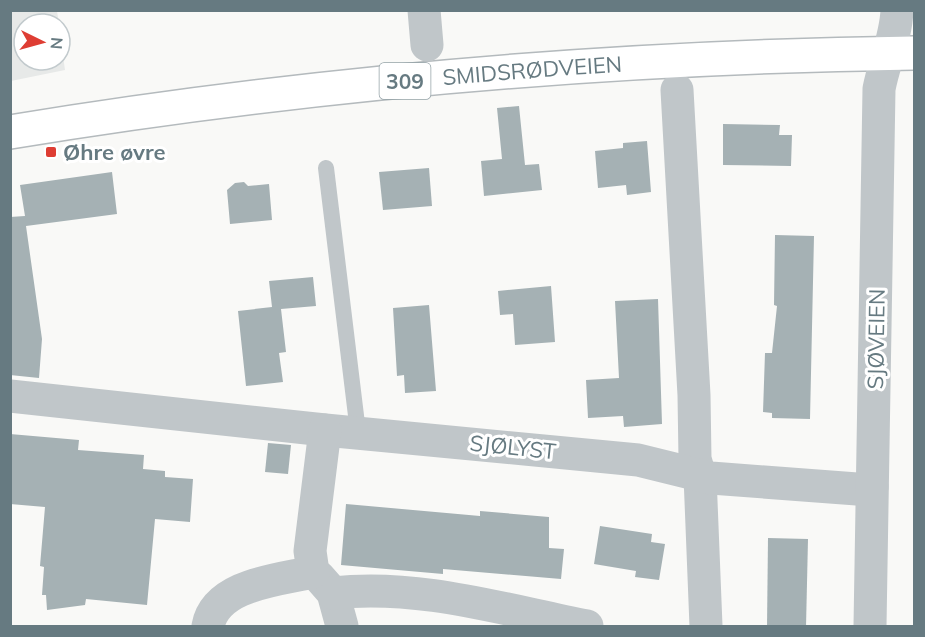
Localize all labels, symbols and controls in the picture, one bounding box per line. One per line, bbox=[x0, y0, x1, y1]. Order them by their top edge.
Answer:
north arrow bbox=[12, 12, 72, 72]
text: N bbox=[46, 36, 67, 50]
street label: SMIDSRØDVEIEN bbox=[441, 50, 623, 91]
road number: 309 bbox=[380, 63, 430, 99]
place label: Øhre øvre bbox=[63, 138, 165, 166]
marker: Øhre øvre bbox=[44, 145, 58, 159]
street label: SJØVEIEN bbox=[861, 288, 891, 390]
street label: SJØLYST bbox=[468, 429, 558, 465]

